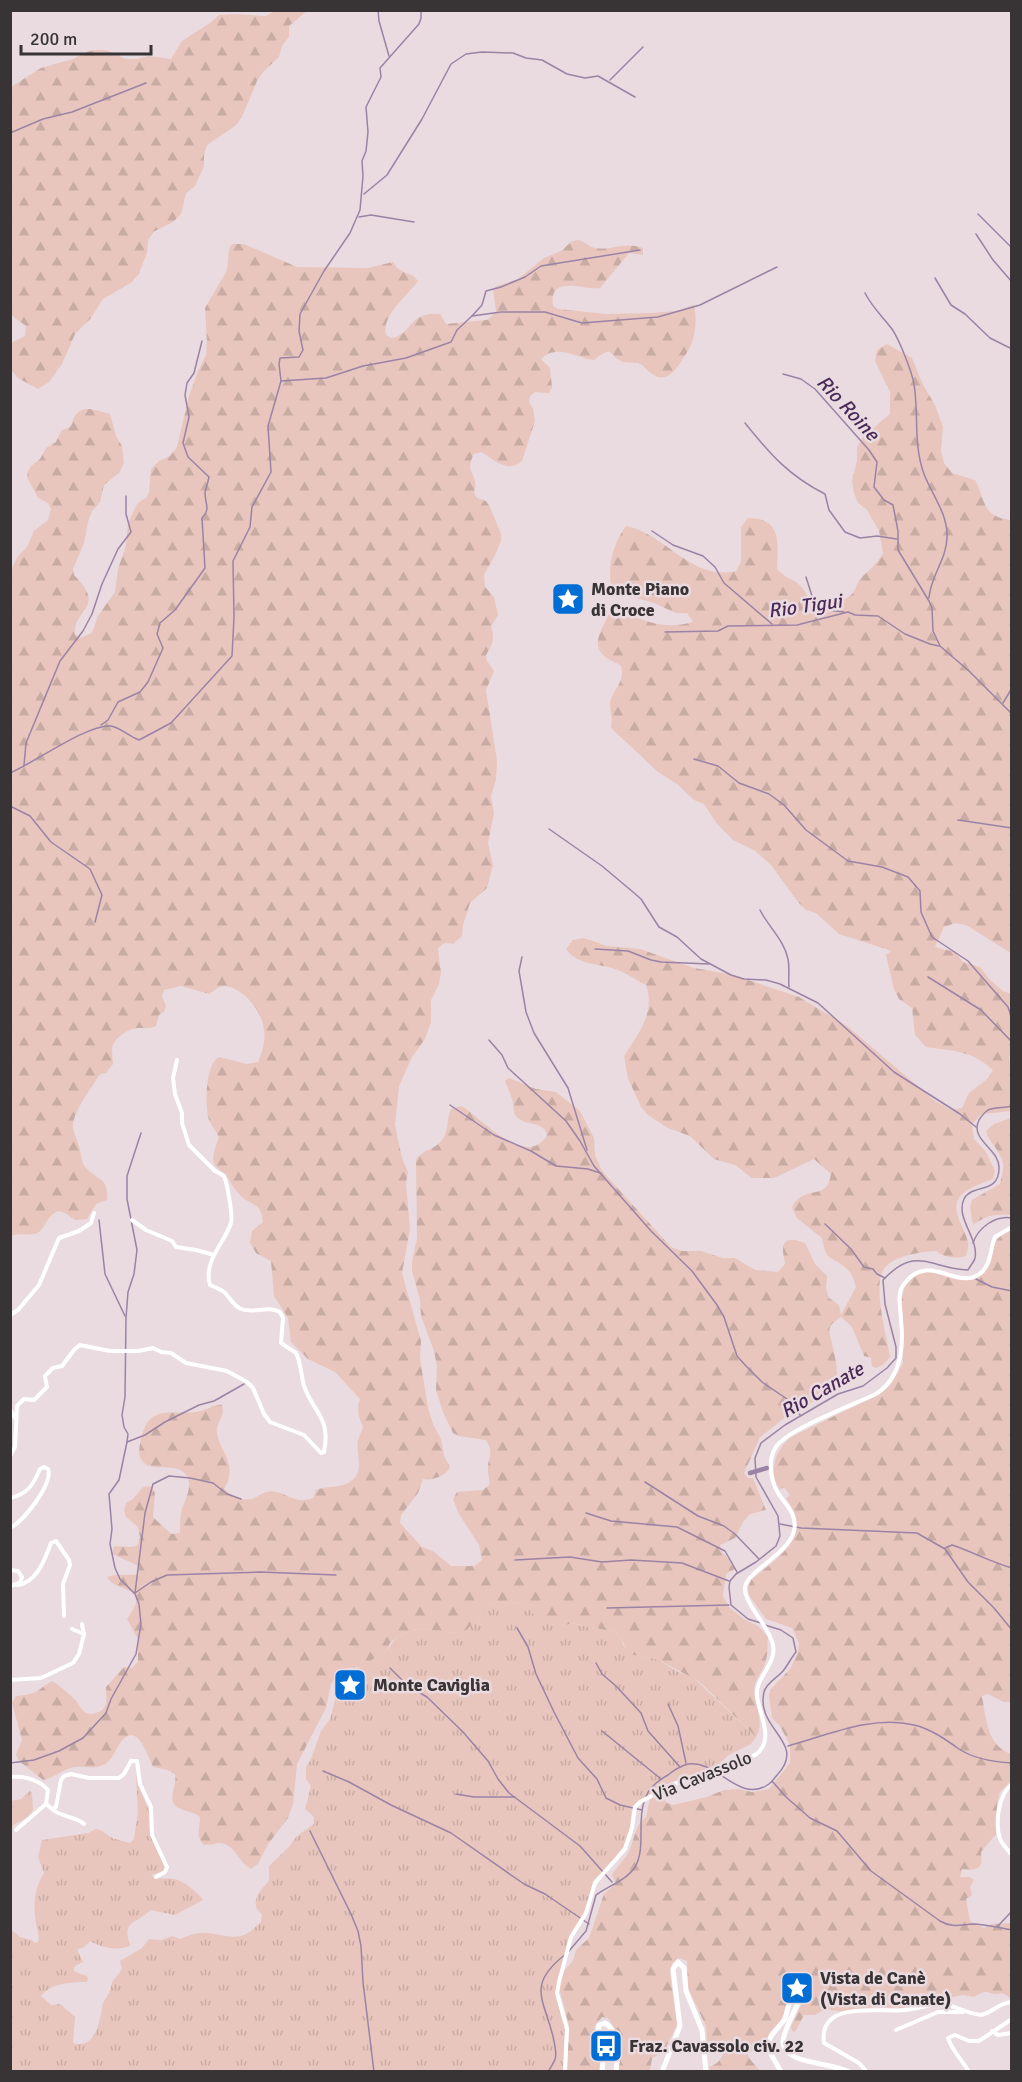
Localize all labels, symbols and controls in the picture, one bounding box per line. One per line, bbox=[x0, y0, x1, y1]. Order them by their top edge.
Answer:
scale bar bbox=[21, 18, 152, 56]
text: 200 m bbox=[30, 28, 77, 50]
water label: Rio Roine bbox=[811, 370, 885, 447]
place label: Monte Piano di Croce bbox=[591, 578, 689, 621]
place icon: Monte Piano di Croce bbox=[550, 581, 586, 617]
water label: Rio Tigui bbox=[766, 588, 845, 624]
water label: Rio Canate bbox=[776, 1356, 869, 1424]
place icon: Monte Caviglia bbox=[332, 1667, 368, 1703]
place label: Monte Caviglia bbox=[373, 1674, 490, 1696]
street label: Via Cavassolo bbox=[649, 1746, 755, 1806]
place label: Vista de Canè (Vista di Canate) bbox=[820, 1967, 951, 2010]
place icon: Vista de Canè (Vista di Canate) bbox=[779, 1970, 815, 2006]
bus stop icon: Fraz. Cavassolo civ. 22 bbox=[588, 2028, 624, 2064]
place label: Fraz. Cavassolo civ. 22 bbox=[629, 2035, 804, 2057]

